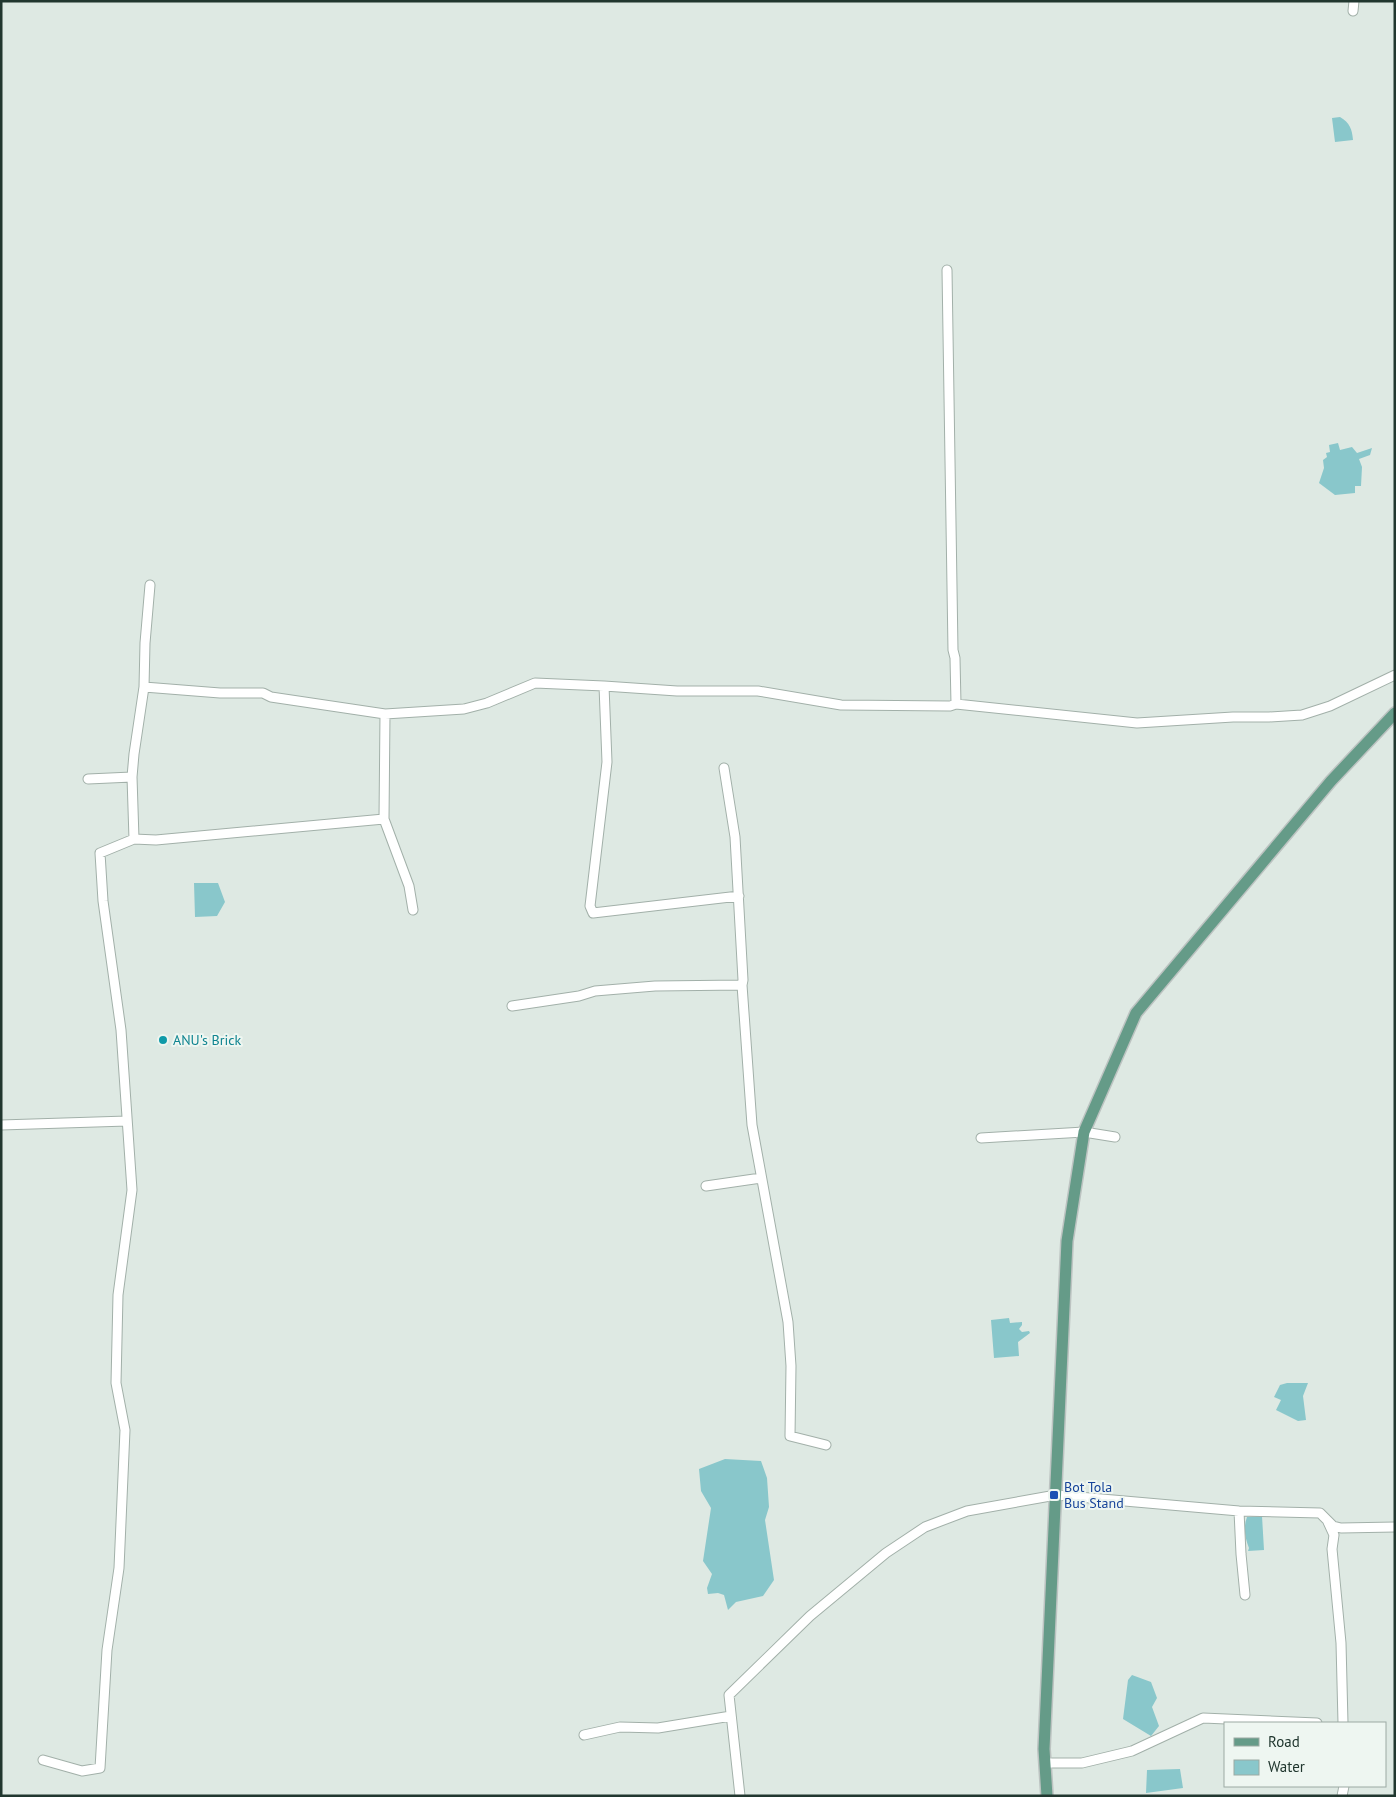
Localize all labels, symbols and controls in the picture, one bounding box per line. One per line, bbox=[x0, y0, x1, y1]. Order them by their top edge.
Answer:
place label: ANU's Brick bbox=[173, 1031, 242, 1049]
marker: ANU's Brick bbox=[157, 1034, 169, 1046]
place label: Bot Tola Bus Stand bbox=[1064, 1478, 1124, 1512]
marker: Bot Tola Bus Stand bbox=[1048, 1489, 1060, 1501]
legend bbox=[1224, 1722, 1386, 1787]
text: Road bbox=[1268, 1732, 1300, 1751]
text: Water bbox=[1268, 1757, 1305, 1776]

